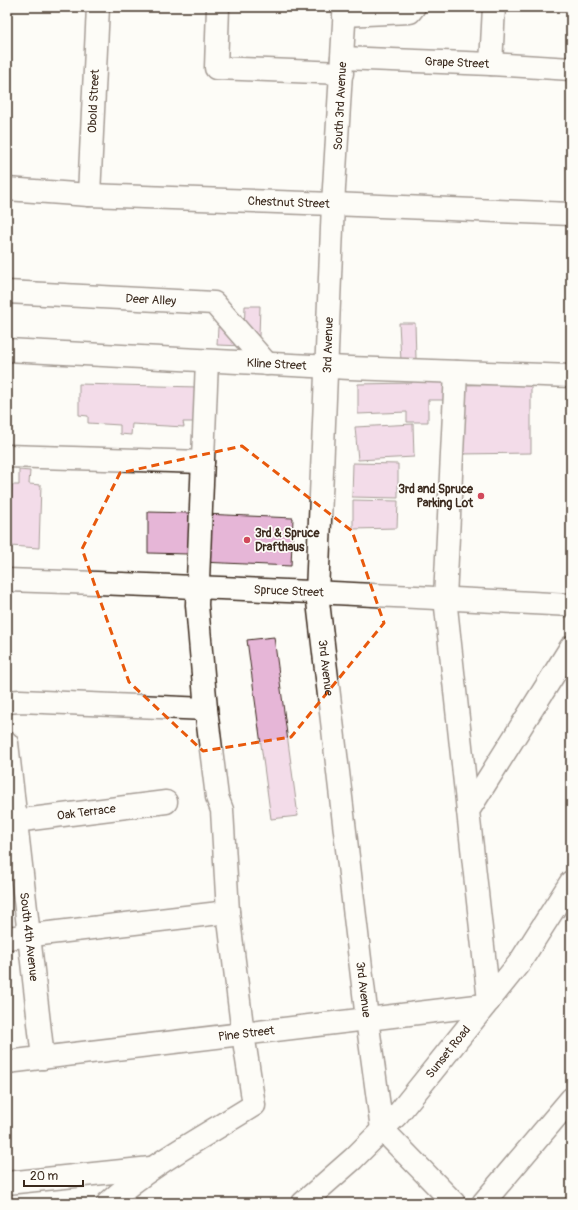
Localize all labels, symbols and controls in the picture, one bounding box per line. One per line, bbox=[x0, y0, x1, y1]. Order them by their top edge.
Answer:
street label: Grape Street bbox=[424, 54, 490, 72]
street label: South 3rd Avenue bbox=[331, 61, 350, 151]
street label: Obold Street bbox=[85, 69, 103, 133]
street label: Chestnut Street bbox=[247, 194, 330, 212]
street label: Deer Alley bbox=[125, 291, 177, 309]
street label: 3rd Avenue bbox=[320, 317, 337, 373]
street label: Kline Street bbox=[246, 356, 307, 374]
place label: 3rd and Spruce Parking Lot bbox=[398, 482, 474, 511]
marker: 3rd and Spruce Parking Lot bbox=[476, 491, 486, 501]
place label: 3rd & Spruce Drafthaus bbox=[255, 526, 320, 555]
marker: 3rd & Spruce Drafthaus bbox=[242, 535, 252, 545]
street label: Spruce Street bbox=[253, 582, 324, 601]
street label: 3rd Avenue bbox=[315, 639, 336, 697]
street label: Oak Terrace bbox=[56, 801, 117, 824]
street label: South 4th Avenue bbox=[16, 891, 41, 982]
street label: 3rd Avenue bbox=[352, 961, 374, 1018]
street label: Pine Street bbox=[217, 1023, 275, 1045]
street label: Sunset Road bbox=[423, 1023, 474, 1081]
scale bar bbox=[24, 1162, 83, 1188]
text: 20 m bbox=[30, 1169, 59, 1184]

